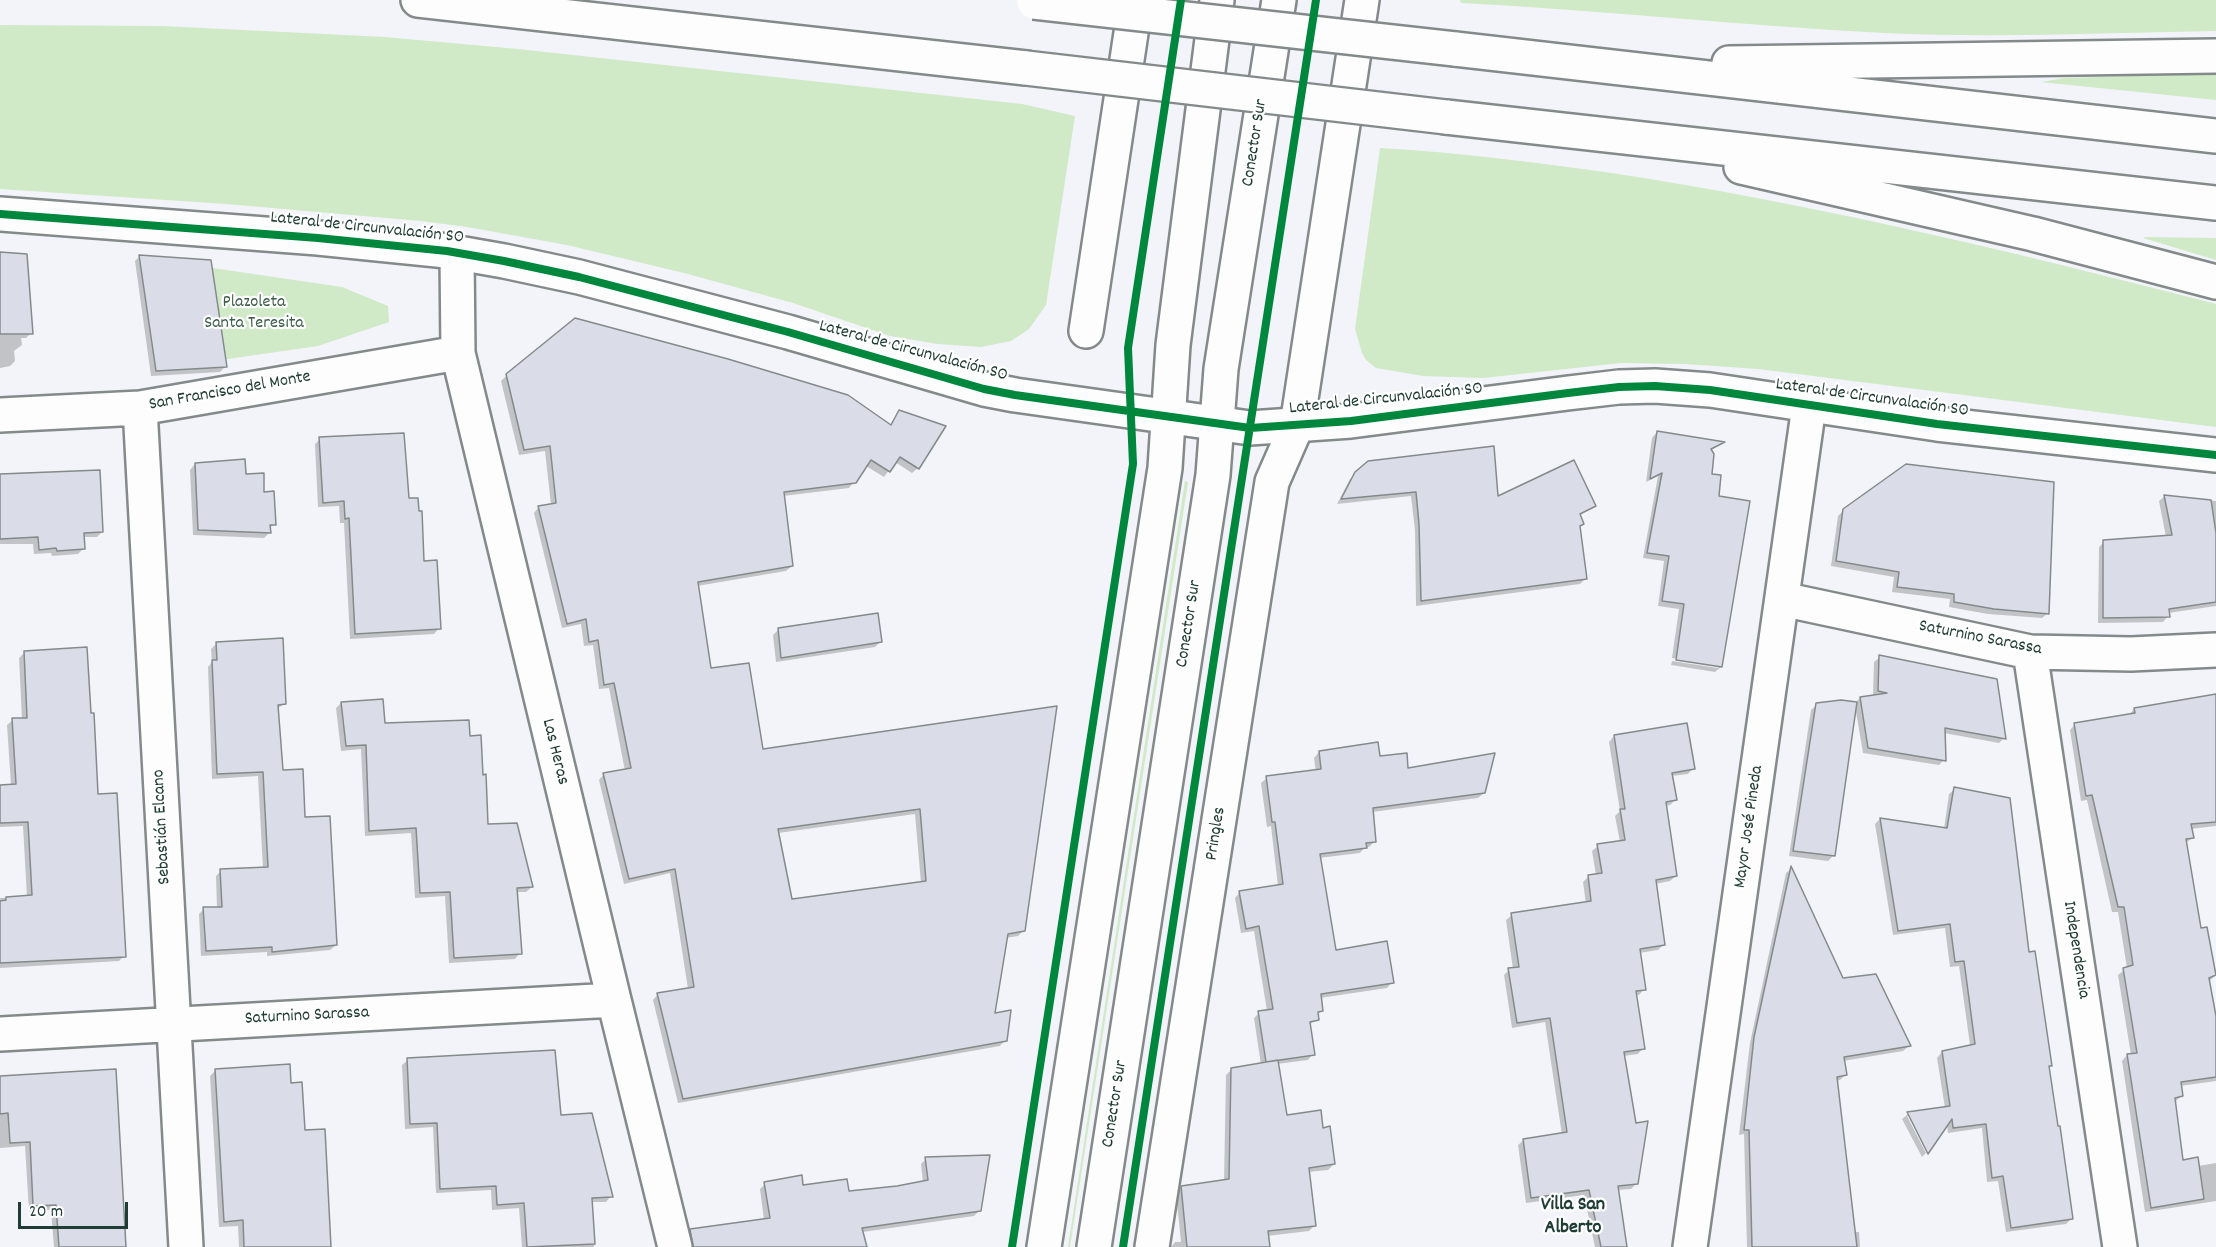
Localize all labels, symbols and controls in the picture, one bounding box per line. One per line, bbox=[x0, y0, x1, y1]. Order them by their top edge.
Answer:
street label: Conector Sur bbox=[1238, 98, 1274, 188]
street label: Lateral de Circunvalación SO bbox=[269, 208, 465, 250]
park label: Plazoleta Santa Teresita bbox=[204, 293, 304, 336]
street label: Lateral de Circunvalación SO bbox=[816, 316, 1010, 388]
street label: San Francisco del Monte bbox=[147, 367, 313, 417]
street label: Lateral de Circunvalación SO bbox=[1774, 375, 1970, 423]
street label: Lateral de Circunvalación SO bbox=[1288, 379, 1484, 421]
street label: Conector Sur bbox=[1172, 579, 1208, 669]
street label: Saturnino Sarassa bbox=[1917, 617, 2043, 661]
street label: Las Heras bbox=[535, 717, 573, 787]
street label: Mayor José Pineda bbox=[1731, 764, 1769, 890]
street label: Sebastián Elcano bbox=[149, 769, 177, 885]
street label: Pringles bbox=[1202, 806, 1232, 862]
street label: Independencia bbox=[2057, 900, 2093, 1000]
street label: Saturnino Sarassa bbox=[244, 1003, 370, 1031]
street label: Conector Sur bbox=[1098, 1059, 1134, 1149]
scale bar bbox=[21, 1190, 130, 1228]
district label: Villa San Alberto bbox=[1541, 1194, 1605, 1241]
text: 20 m bbox=[29, 1200, 63, 1225]

